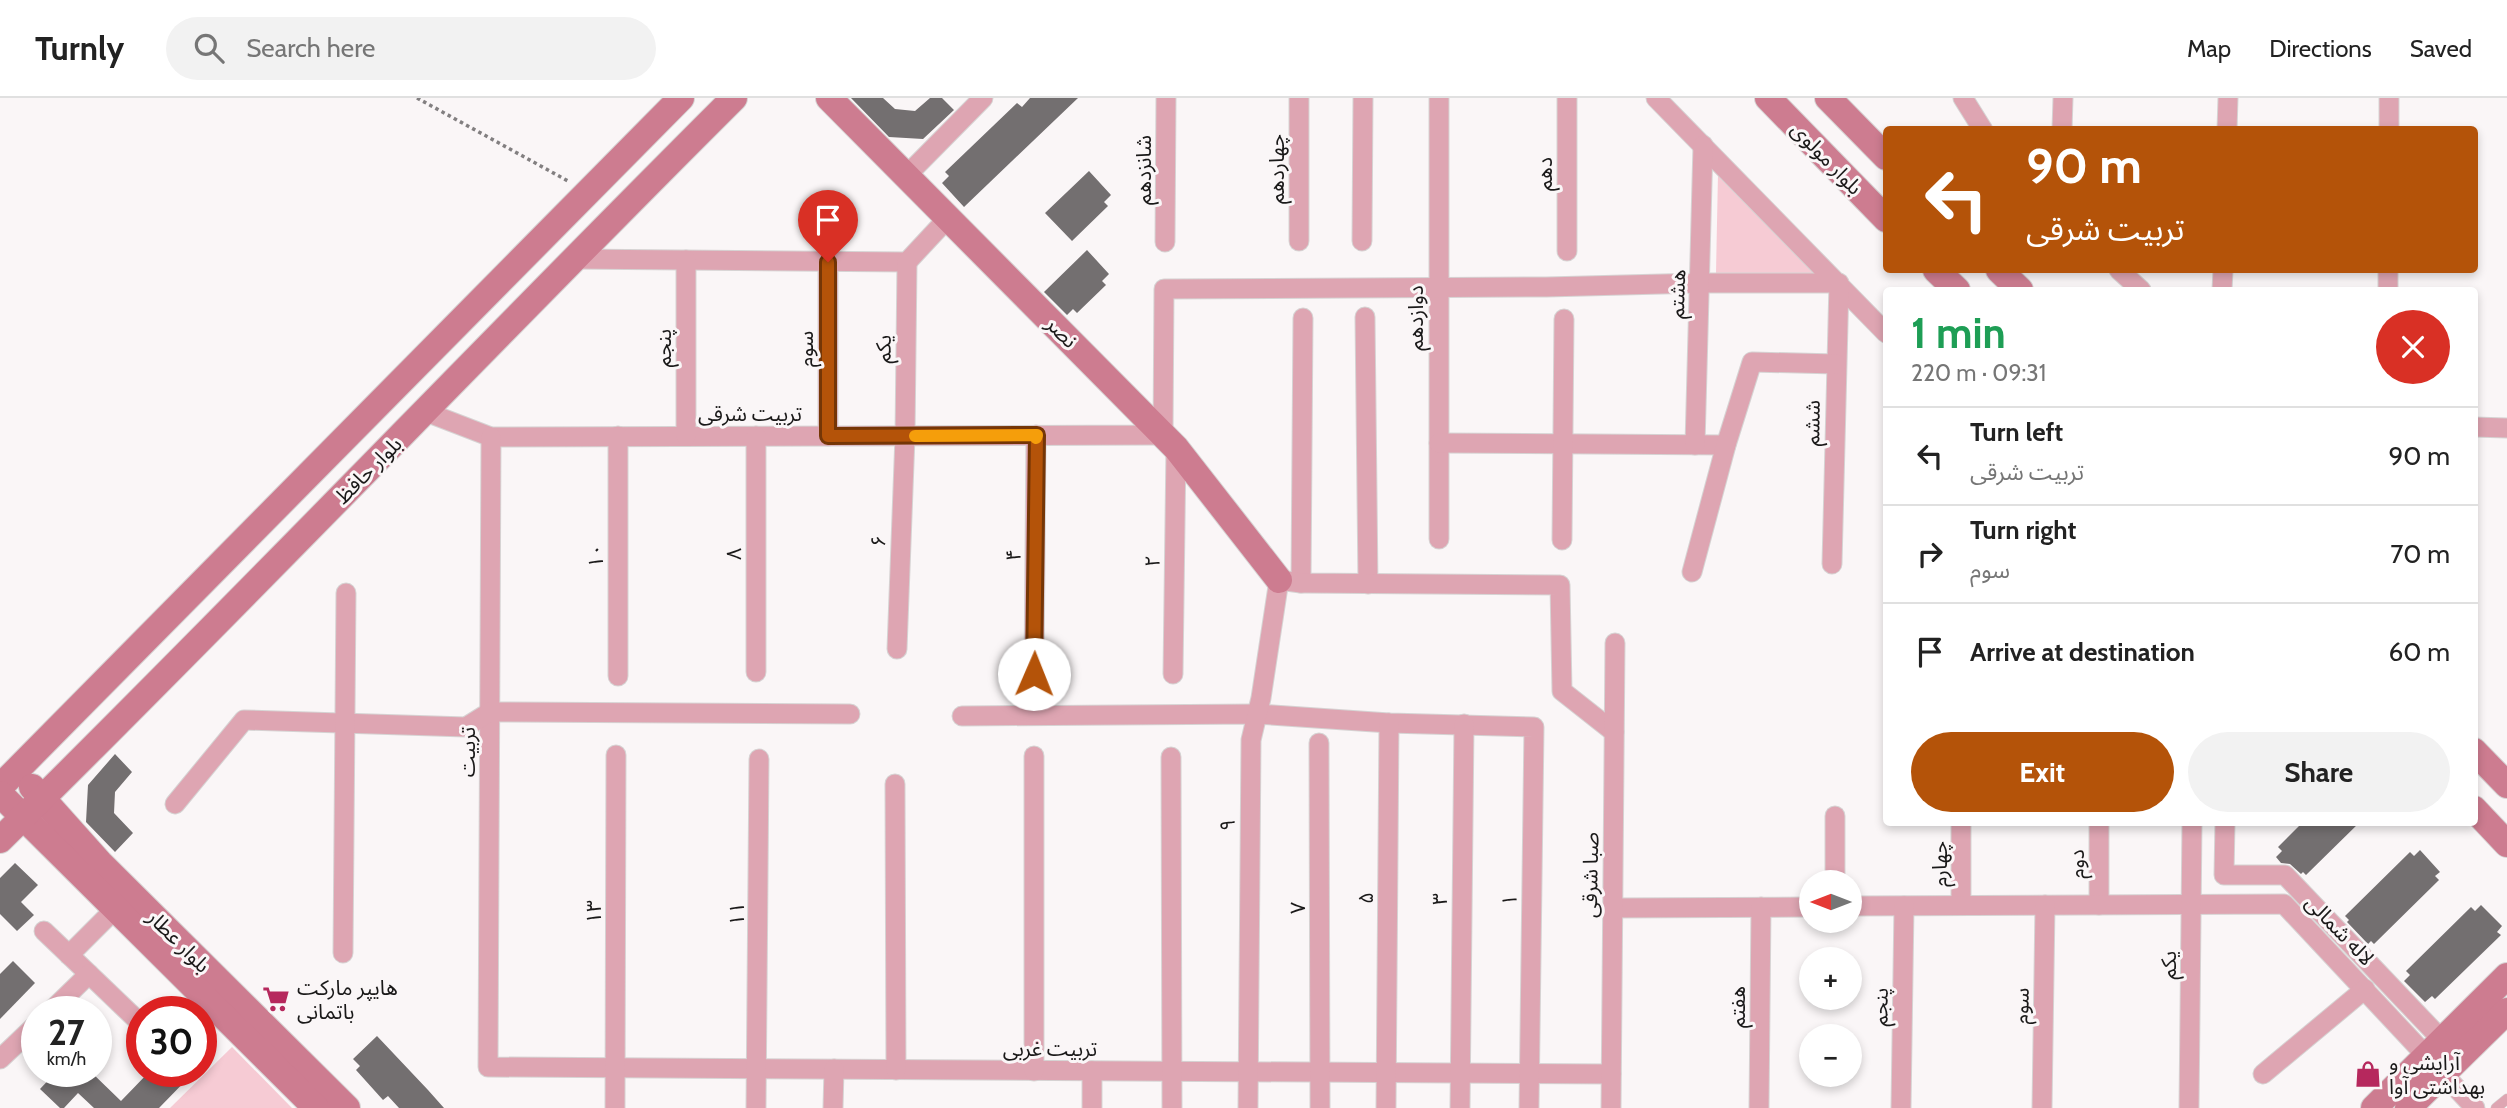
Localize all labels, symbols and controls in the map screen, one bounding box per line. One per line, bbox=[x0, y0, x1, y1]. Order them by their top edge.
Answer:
search box bbox=[166, 17, 656, 80]
text: Turnly bbox=[35, 28, 124, 68]
icon: search bbox=[190, 29, 228, 67]
text: Search here bbox=[246, 32, 375, 64]
text: Map bbox=[2187, 34, 2231, 63]
text: Directions bbox=[2269, 34, 2372, 63]
text: Saved bbox=[2410, 34, 2472, 63]
street label: بلوار مولوی bbox=[1786, 116, 1868, 200]
street label: چهاردهم bbox=[1264, 134, 1292, 204]
street label: شانزدهم bbox=[1131, 135, 1159, 205]
text: 90 m bbox=[2026, 136, 2142, 195]
icon: left bbox=[1911, 154, 2002, 245]
street label: دهم bbox=[1532, 157, 1560, 191]
pin bbox=[798, 190, 858, 262]
icon: arrive bbox=[809, 201, 847, 239]
text: تربیت شرقی bbox=[2026, 209, 2185, 248]
street label: هشتم bbox=[1664, 269, 1693, 319]
street label: دوازدهم bbox=[1403, 285, 1431, 351]
text: 1 min bbox=[1911, 307, 2006, 359]
street label: نصر bbox=[1040, 310, 1083, 353]
button: close bbox=[2376, 310, 2450, 384]
street label: پنجم bbox=[651, 329, 679, 367]
street label: سوم bbox=[793, 331, 822, 367]
street label: یکم bbox=[870, 334, 899, 364]
text: 220 m · 09:31 bbox=[1911, 359, 2046, 387]
street label: ششم bbox=[1799, 400, 1828, 446]
street label: تربیت شرقی bbox=[698, 401, 802, 426]
text: Turn left bbox=[1970, 416, 2063, 448]
street label: بلوار حافظ bbox=[329, 431, 407, 509]
icon: left bbox=[1911, 437, 1949, 475]
text: 90 m bbox=[2388, 440, 2450, 472]
text: تربیت شرقی bbox=[1970, 458, 2084, 486]
text: Turn right bbox=[1970, 514, 2076, 546]
street label: ۶ bbox=[865, 535, 891, 547]
icon: right bbox=[1911, 535, 1949, 573]
text: 70 m bbox=[2390, 538, 2450, 570]
street label: ۱۰ bbox=[583, 544, 608, 568]
street label: ۸ bbox=[721, 548, 746, 560]
street label: ۴ bbox=[1000, 549, 1026, 561]
street label: ۲ bbox=[1139, 555, 1165, 567]
text: سوم bbox=[1970, 556, 2010, 584]
icon: arrive bbox=[1911, 633, 1949, 671]
text: Arrive at destination bbox=[1970, 636, 2195, 668]
text: 60 m bbox=[2388, 636, 2450, 668]
position arrow bbox=[997, 637, 1071, 711]
street label: تربیت bbox=[455, 727, 480, 777]
button: Exit bbox=[1911, 732, 2174, 812]
button: Share bbox=[2188, 732, 2450, 812]
street label: ۹ bbox=[1214, 819, 1240, 831]
street label: صبا شرقی bbox=[1577, 832, 1603, 918]
street label: چهارم bbox=[1927, 841, 1956, 887]
street label: دوم bbox=[2064, 849, 2093, 879]
north arrow bbox=[1799, 870, 1862, 933]
map controls bbox=[1799, 870, 1862, 1087]
street label: لاله شمالی bbox=[2300, 890, 2380, 970]
street label: ۵ bbox=[1353, 892, 1378, 904]
street label: ۳ bbox=[1427, 893, 1452, 905]
street label: ۱ bbox=[1496, 894, 1522, 906]
street label: ۱۳ bbox=[581, 900, 606, 924]
street label: ۱۱ bbox=[724, 902, 749, 926]
street label: ۷ bbox=[1285, 902, 1310, 914]
street label: بلوار عطار bbox=[142, 904, 216, 978]
button: + bbox=[1799, 947, 1862, 1010]
street label: یکم bbox=[2156, 951, 2184, 979]
place label: هایپر مارکت باتمانی bbox=[297, 975, 398, 1024]
supermarket icon: هایپر مارکت باتمانی bbox=[261, 984, 291, 1014]
street label: هفتم bbox=[1725, 986, 1753, 1028]
street label: پنجم bbox=[1867, 987, 1896, 1027]
street label: سوم bbox=[2008, 988, 2038, 1025]
speed limit sign: 30 bbox=[126, 996, 217, 1087]
text: 27 bbox=[48, 1011, 85, 1054]
button: − bbox=[1799, 1024, 1862, 1087]
street label: تربیت غربی bbox=[1003, 1036, 1097, 1061]
text: km/h bbox=[47, 1048, 86, 1070]
place label: آرایشی و بهداشتی آوا bbox=[2389, 1050, 2485, 1099]
shop icon: آرایشی و بهداشتی آوا bbox=[2353, 1059, 2383, 1089]

